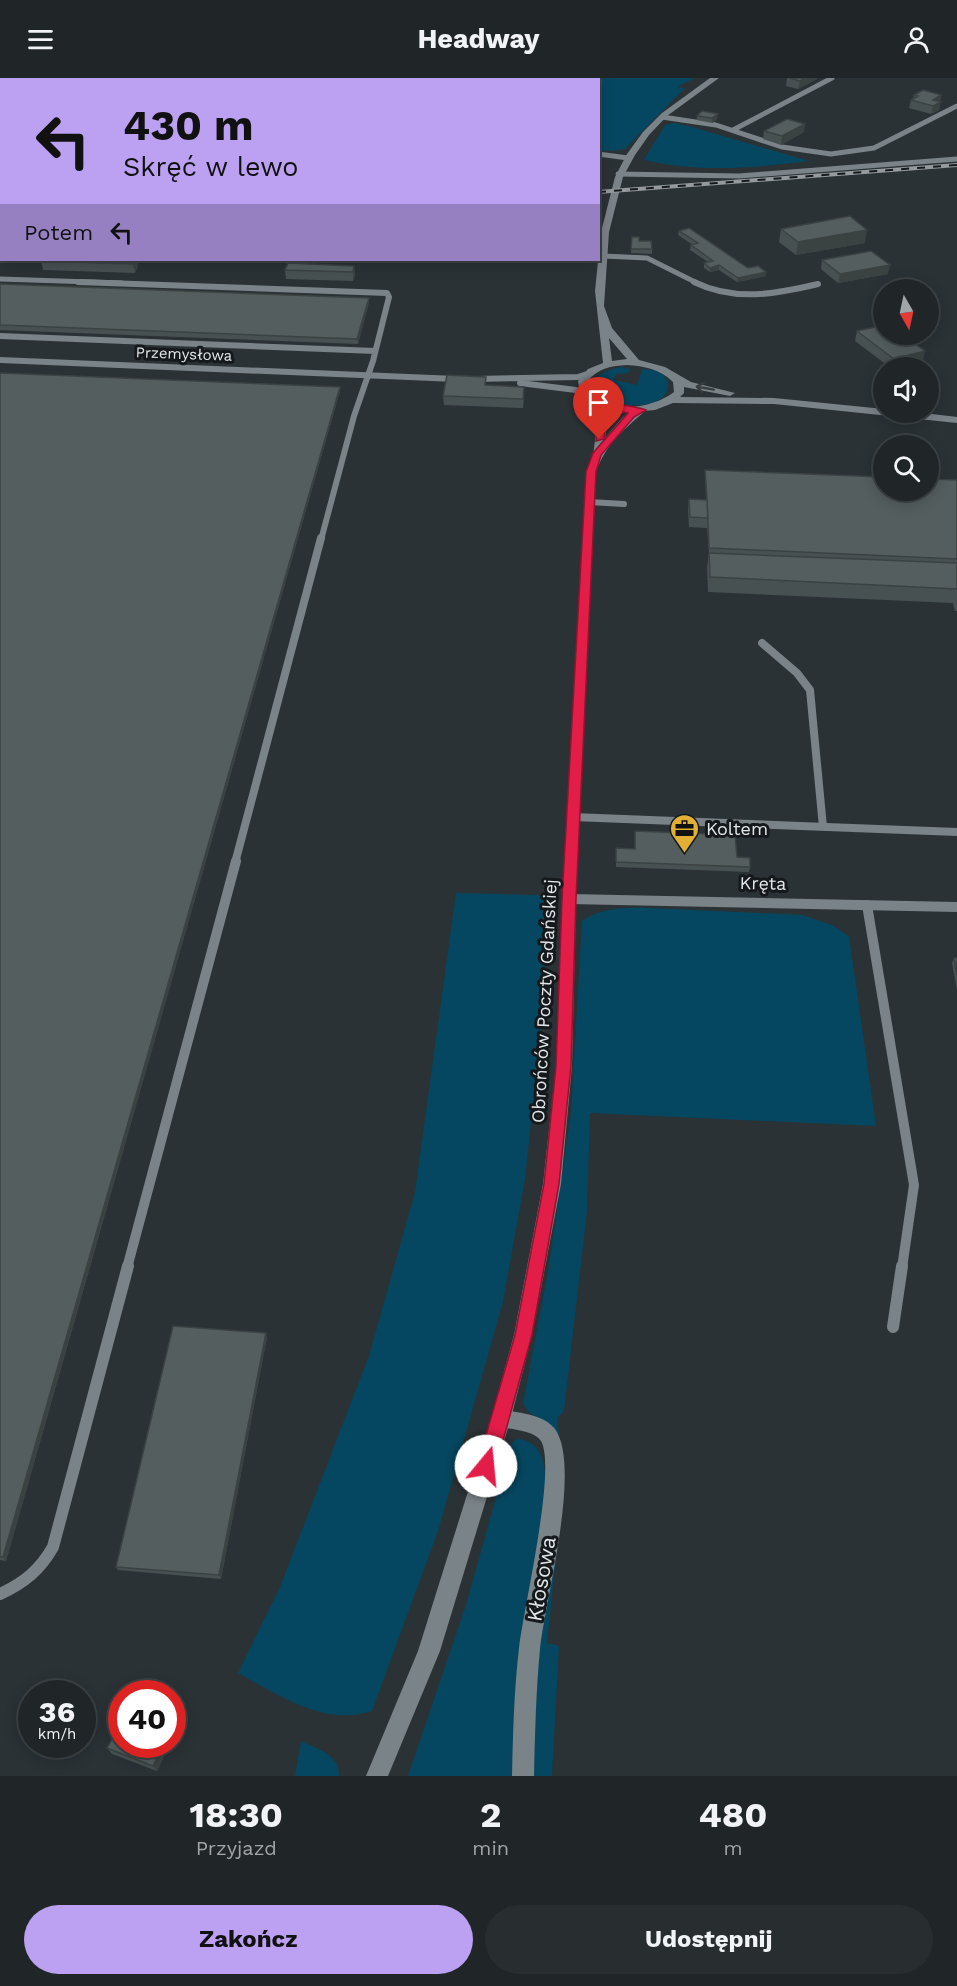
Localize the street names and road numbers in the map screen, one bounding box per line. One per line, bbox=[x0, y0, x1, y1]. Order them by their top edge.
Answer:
street label: Przemysłowa bbox=[135, 343, 233, 365]
street label: Kręta bbox=[739, 872, 787, 894]
street label: Obrońców Poczty Gdańskiej bbox=[527, 879, 561, 1123]
street label: Kłosowa bbox=[521, 1534, 561, 1623]

